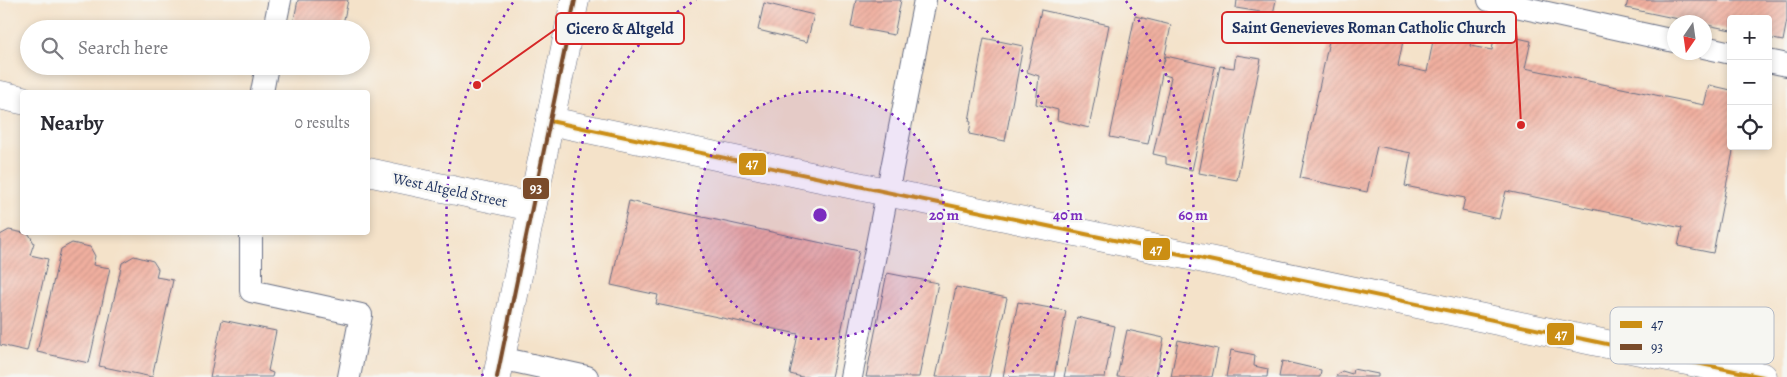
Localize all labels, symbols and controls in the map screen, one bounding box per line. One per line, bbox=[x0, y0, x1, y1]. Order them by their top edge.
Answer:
callout: Saint Genevieves Roman Catholic Church bbox=[1222, 12, 1516, 43]
callout: Cicero & Altgeld bbox=[556, 13, 684, 44]
north arrow bbox=[1667, 15, 1712, 60]
map controls bbox=[1727, 15, 1772, 150]
button: + bbox=[1727, 15, 1772, 60]
text: Saint Genevieves Roman Catholic Church bbox=[1232, 17, 1506, 39]
text: Cicero & Altgeld bbox=[566, 18, 674, 40]
search box bbox=[20, 20, 370, 75]
icon: search bbox=[38, 34, 66, 62]
text: Search here bbox=[78, 35, 168, 61]
button: − bbox=[1727, 60, 1772, 105]
button: locate bbox=[1727, 105, 1772, 150]
text: Nearby bbox=[40, 109, 103, 137]
text: 0 results bbox=[294, 112, 350, 134]
line badge: 47 bbox=[738, 152, 767, 176]
text: 47 bbox=[746, 154, 758, 173]
street label: West Altgeld Street bbox=[390, 168, 509, 212]
line badge: 93 bbox=[522, 177, 550, 200]
text: 93 bbox=[530, 179, 542, 198]
text: 20 m bbox=[929, 205, 959, 225]
text: 40 m bbox=[1053, 205, 1083, 225]
text: 60 m bbox=[1178, 205, 1208, 225]
centre of rings bbox=[811, 206, 829, 224]
line badge: 47 bbox=[1142, 237, 1171, 261]
text: 47 bbox=[1150, 240, 1162, 259]
legend bbox=[1610, 307, 1774, 364]
text: 47 bbox=[1651, 315, 1663, 334]
line badge: 47 bbox=[1546, 322, 1575, 346]
text: 47 bbox=[1555, 325, 1567, 344]
text: 93 bbox=[1651, 338, 1663, 357]

